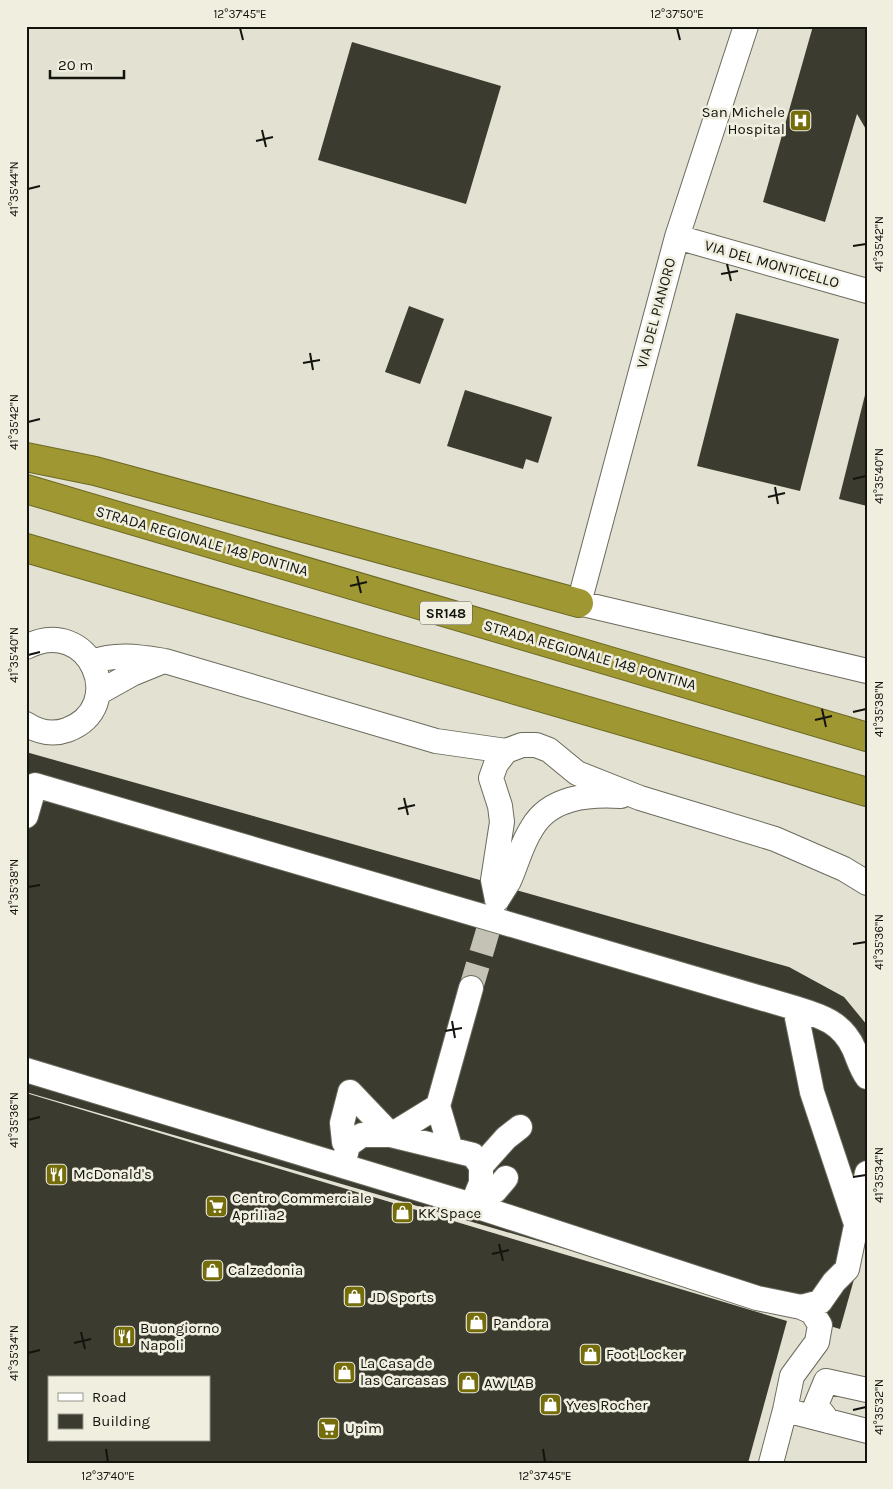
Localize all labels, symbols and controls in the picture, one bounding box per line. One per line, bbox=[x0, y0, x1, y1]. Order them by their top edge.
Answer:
text: 12°37'45"E bbox=[213, 7, 267, 21]
text: 12°37'50"E bbox=[650, 7, 704, 21]
scale bar bbox=[50, 48, 124, 80]
text: 20 m bbox=[58, 56, 93, 74]
place label: San Michele Hospital bbox=[701, 103, 785, 138]
hospital icon: San Michele Hospital bbox=[789, 109, 813, 133]
text: 41°35'44"N bbox=[7, 161, 21, 217]
text: 41°35'42"N bbox=[872, 216, 886, 272]
street label: VIA DEL MONTICELLO bbox=[703, 236, 841, 292]
street label: VIA DEL PIANORO bbox=[633, 256, 679, 370]
text: 41°35'42"N bbox=[7, 394, 21, 450]
text: 41°35'40"N bbox=[872, 448, 886, 504]
street label: STRADA REGIONALE 148 PONTINA bbox=[94, 502, 311, 580]
road number: SR148 bbox=[420, 602, 472, 624]
street label: STRADA REGIONALE 148 PONTINA bbox=[482, 616, 699, 694]
text: 41°35'40"N bbox=[7, 627, 21, 683]
text: 41°35'38"N bbox=[872, 681, 886, 737]
text: 41°35'38"N bbox=[7, 859, 21, 915]
text: 41°35'36"N bbox=[872, 914, 886, 970]
text: 41°35'36"N bbox=[7, 1092, 21, 1148]
text: 41°35'34"N bbox=[872, 1147, 886, 1203]
restaurant icon: McDonald's bbox=[45, 1162, 69, 1186]
place label: McDonald's bbox=[73, 1165, 152, 1183]
place label: Centro Commerciale Aprilia2 bbox=[232, 1189, 372, 1224]
supermarket icon: Centro Commerciale Aprilia2 bbox=[204, 1195, 228, 1219]
shop icon: KK Space bbox=[390, 1201, 414, 1225]
place label: KK Space bbox=[418, 1204, 481, 1222]
shop icon: Calzedonia bbox=[200, 1258, 224, 1282]
place label: Calzedonia bbox=[228, 1261, 303, 1279]
shop icon: JD Sports bbox=[342, 1285, 366, 1309]
place label: JD Sports bbox=[370, 1288, 435, 1306]
shop icon: Pandora bbox=[465, 1311, 489, 1335]
place label: Pandora bbox=[493, 1314, 549, 1332]
place label: Buongiorno Napoli bbox=[140, 1319, 219, 1354]
text: 41°35'34"N bbox=[7, 1325, 21, 1381]
restaurant icon: Buongiorno Napoli bbox=[112, 1325, 136, 1349]
shop icon: Foot Locker bbox=[578, 1342, 602, 1366]
place label: Foot Locker bbox=[606, 1345, 684, 1363]
place label: La Casa de las Carcasas bbox=[360, 1354, 447, 1389]
shop icon: La Casa de las Carcasas bbox=[332, 1360, 356, 1384]
shop icon: AW LAB bbox=[456, 1371, 480, 1395]
place label: AW LAB bbox=[484, 1374, 534, 1392]
legend bbox=[48, 1376, 210, 1442]
text: 41°35'32"N bbox=[872, 1379, 886, 1435]
text: Road bbox=[92, 1388, 127, 1406]
shop icon: Yves Rocher bbox=[538, 1393, 562, 1417]
place label: Yves Rocher bbox=[566, 1396, 648, 1414]
text: Building bbox=[92, 1412, 150, 1430]
supermarket icon: Upim bbox=[317, 1416, 341, 1440]
place label: Upim bbox=[345, 1419, 382, 1437]
text: 12°37'40"E bbox=[81, 1469, 135, 1483]
text: 12°37'45"E bbox=[518, 1469, 572, 1483]

